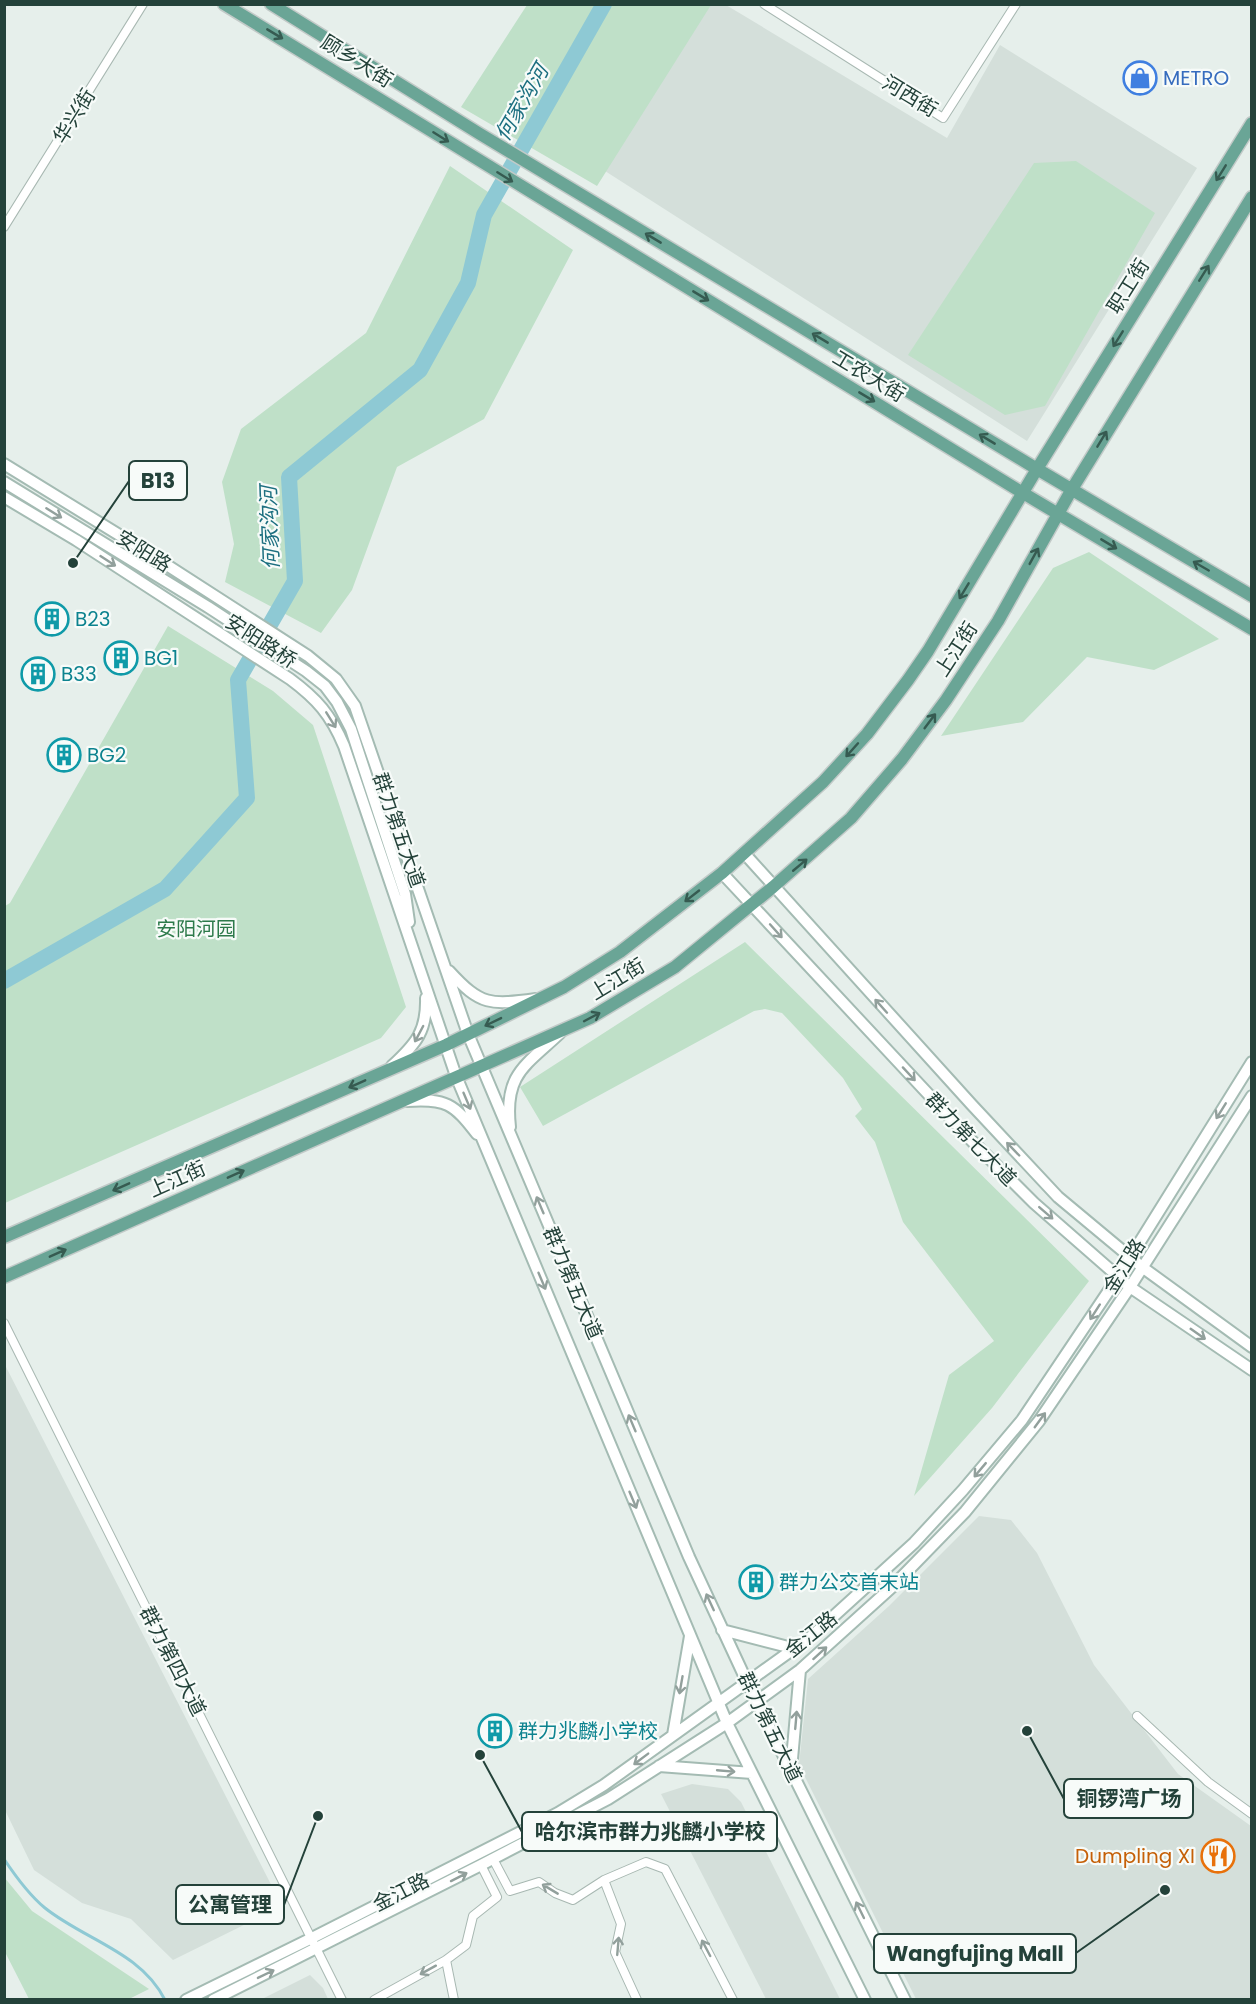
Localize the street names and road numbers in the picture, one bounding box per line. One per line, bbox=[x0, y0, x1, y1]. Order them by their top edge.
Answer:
street label: 顾乡大街 bbox=[316, 28, 398, 94]
street label: 河西街 bbox=[877, 69, 943, 123]
street label: 华兴街 bbox=[46, 83, 102, 149]
street label: 职工街 bbox=[1100, 253, 1156, 319]
street label: 工农大街 bbox=[828, 343, 910, 409]
street label: 安阳路 bbox=[111, 523, 177, 579]
street label: 安阳路桥 bbox=[220, 607, 302, 675]
street label: 上江街 bbox=[928, 616, 984, 682]
street label: 群力第五大道 bbox=[366, 769, 432, 891]
street label: 上江街 bbox=[584, 952, 650, 1006]
street label: 群力第七大道 bbox=[919, 1086, 1023, 1192]
street label: 上江街 bbox=[144, 1154, 210, 1204]
street label: 群力第五大道 bbox=[537, 1222, 609, 1344]
street label: 金江路 bbox=[1096, 1233, 1152, 1299]
street label: 群力第四大道 bbox=[133, 1601, 213, 1721]
street label: 金江路 bbox=[779, 1604, 843, 1664]
street label: 群力第五大道 bbox=[731, 1667, 809, 1787]
street label: 金江路 bbox=[368, 1866, 434, 1918]

